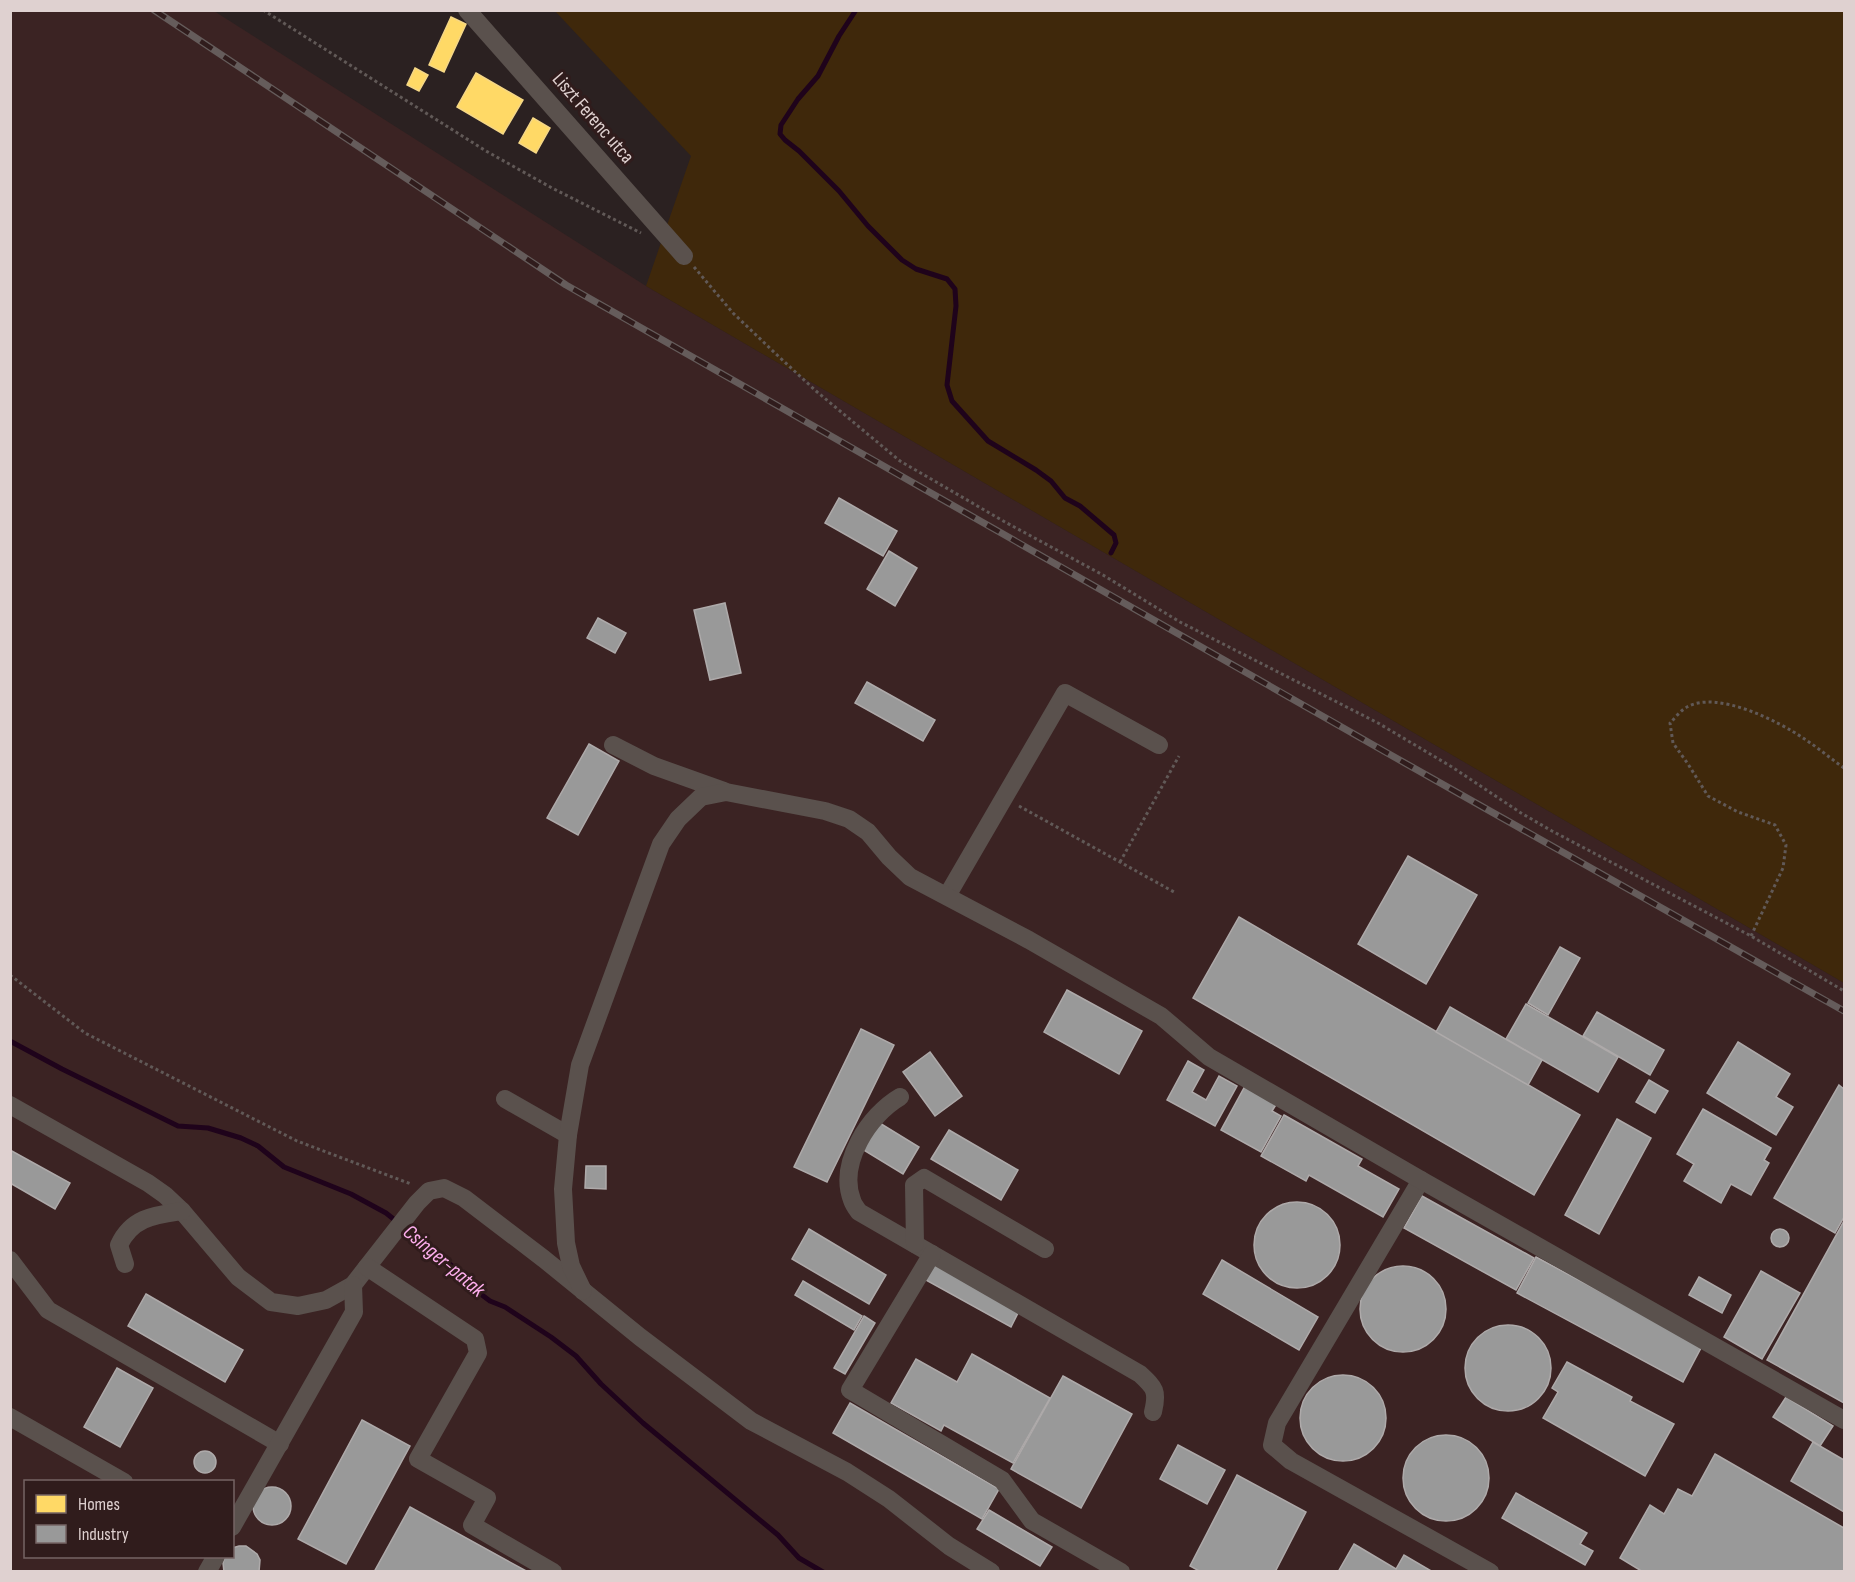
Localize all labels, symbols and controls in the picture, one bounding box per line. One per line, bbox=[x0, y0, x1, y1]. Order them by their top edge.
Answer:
street label: Liszt Ferenc utca bbox=[547, 68, 639, 168]
water label: Csinger-patak bbox=[398, 1219, 491, 1303]
legend bbox=[24, 1480, 234, 1558]
text: Homes bbox=[78, 1494, 120, 1515]
text: Industry bbox=[78, 1524, 129, 1545]

